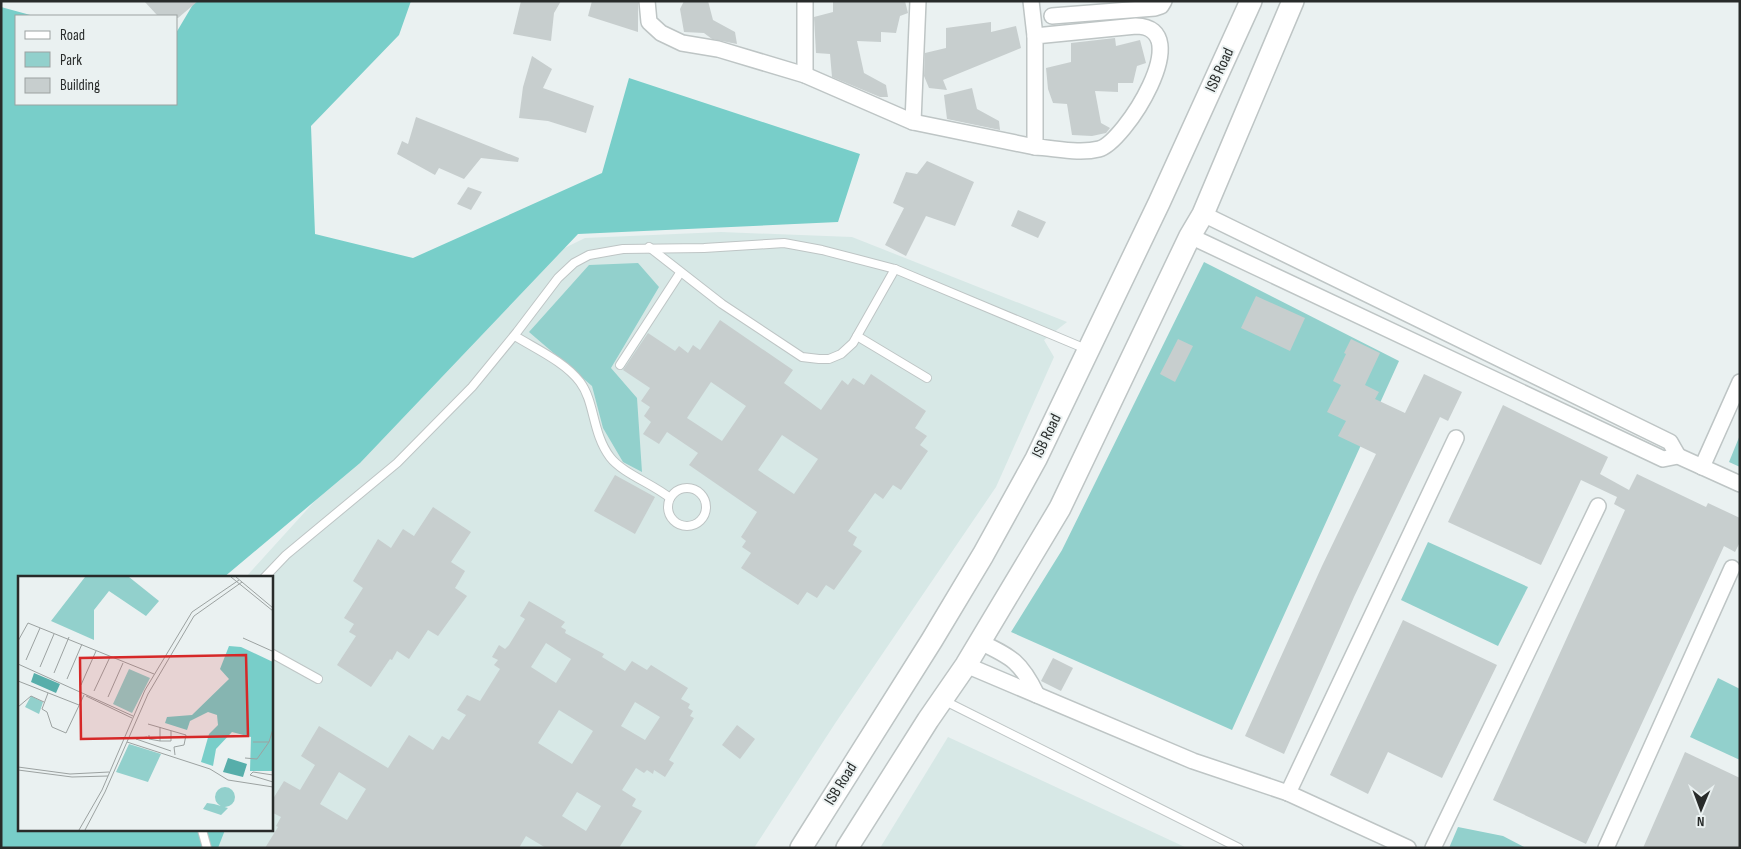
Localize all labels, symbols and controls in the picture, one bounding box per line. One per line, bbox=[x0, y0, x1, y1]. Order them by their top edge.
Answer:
legend bbox=[15, 15, 178, 105]
text: Road bbox=[60, 26, 85, 45]
street label: ISB Road bbox=[1202, 45, 1238, 95]
text: Park bbox=[60, 51, 82, 70]
text: Building bbox=[60, 76, 100, 95]
street label: ISB Road bbox=[1028, 411, 1066, 461]
inset map bbox=[18, 576, 272, 832]
street label: ISB Road bbox=[821, 759, 861, 809]
north arrow bbox=[1676, 784, 1726, 834]
text: N bbox=[1697, 813, 1705, 830]

